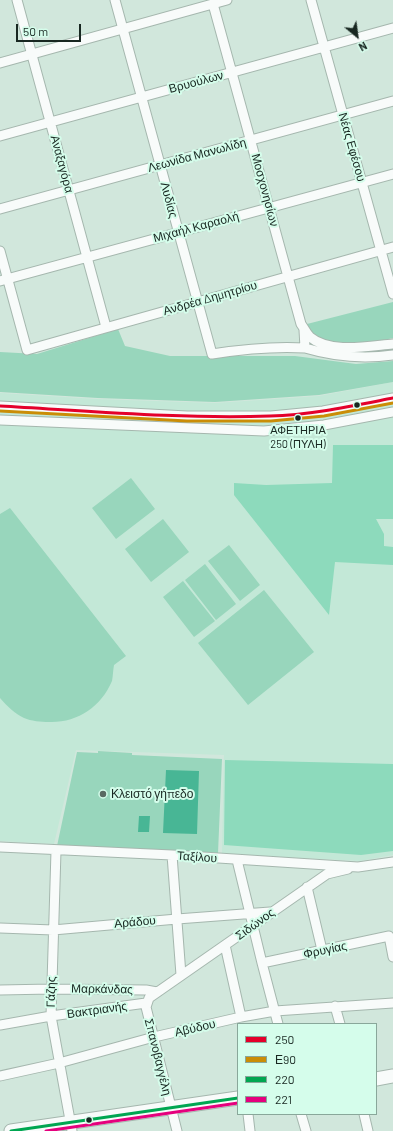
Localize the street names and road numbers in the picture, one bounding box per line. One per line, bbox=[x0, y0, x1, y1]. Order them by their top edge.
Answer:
street label: Βρυούλων bbox=[167, 68, 225, 96]
street label: Νέας Εφέσου bbox=[335, 111, 369, 183]
street label: Αναξαγόρα bbox=[47, 134, 77, 194]
street label: Λεωνίδα Μανωλίδη bbox=[146, 135, 248, 175]
street label: Μοσχονησίων bbox=[248, 152, 282, 228]
street label: Λυδίας bbox=[157, 180, 181, 220]
street label: Μιχαήλ Καραολή bbox=[151, 209, 241, 245]
street label: Ανδρέα Δημητρίου bbox=[161, 278, 259, 318]
street label: Ταξίλου bbox=[177, 848, 217, 866]
street label: Σιδώνος bbox=[233, 905, 277, 943]
street label: Αράδου bbox=[114, 913, 156, 931]
street label: Φρυγίας bbox=[302, 938, 348, 962]
street label: Γάζης bbox=[44, 976, 58, 1008]
street label: Μαρκάνδας bbox=[71, 981, 133, 997]
street label: Βακτριανής bbox=[66, 999, 128, 1021]
street label: Αβύδου bbox=[173, 1016, 217, 1040]
street label: Σπανοβαγγέλη bbox=[142, 1017, 174, 1097]

